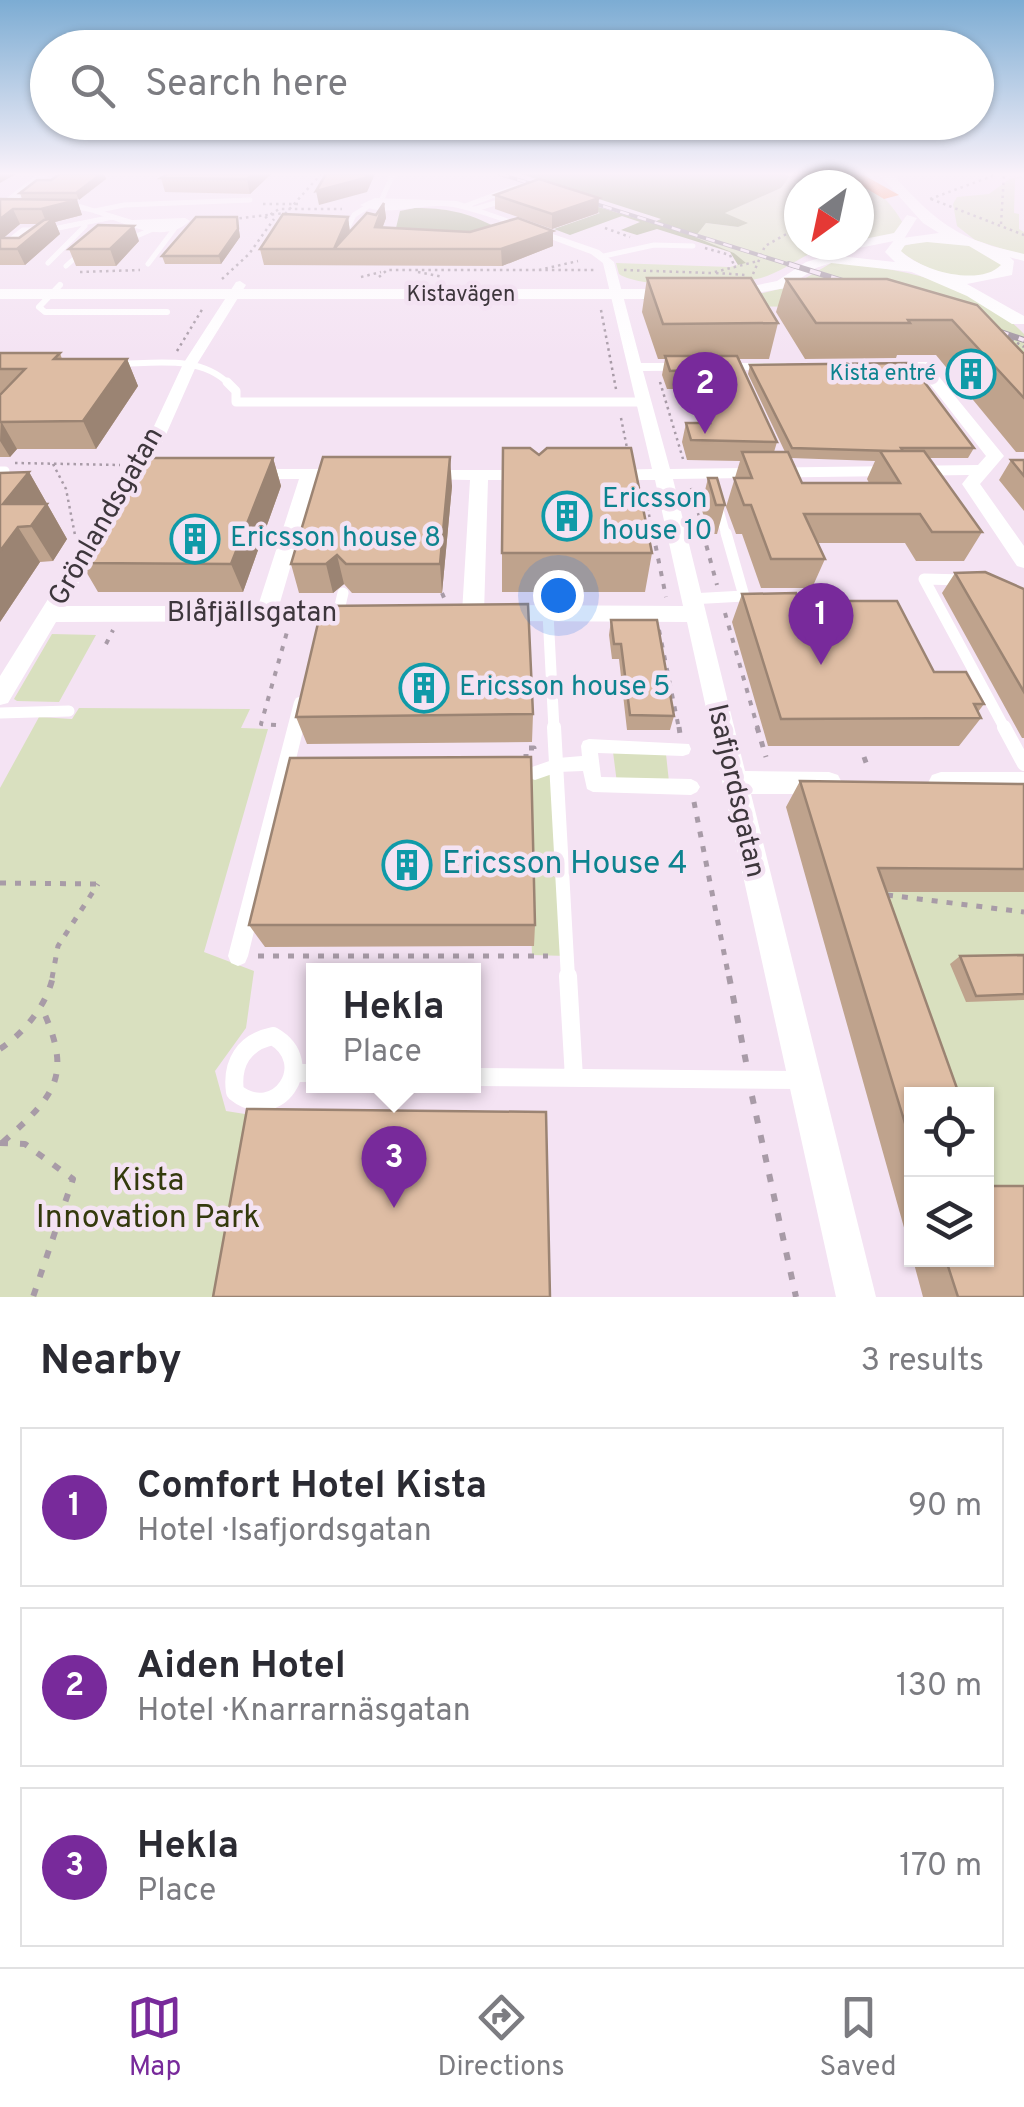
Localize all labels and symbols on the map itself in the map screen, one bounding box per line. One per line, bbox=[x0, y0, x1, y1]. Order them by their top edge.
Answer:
north arrow bbox=[784, 170, 874, 260]
street label: Kistavägen bbox=[407, 282, 515, 309]
building icon: Kista entré bbox=[945, 348, 997, 400]
pin: 2 bbox=[672, 352, 738, 434]
place label: Kista entré bbox=[830, 361, 936, 388]
street label: Grönlandsgatan bbox=[41, 421, 173, 613]
place label: Ericsson house 10 bbox=[602, 482, 713, 550]
building icon: Ericsson house 10 bbox=[541, 490, 593, 542]
building icon: Ericsson house 8 bbox=[169, 513, 221, 565]
place label: Ericsson house 8 bbox=[230, 521, 441, 557]
your location bbox=[533, 570, 584, 621]
pin: 1 bbox=[788, 582, 854, 665]
street label: Blåfjällsgatan bbox=[167, 596, 337, 632]
building icon: Ericsson house 5 bbox=[398, 662, 450, 714]
place label: Ericsson house 5 bbox=[459, 670, 670, 706]
street label: Isafjordsgatan bbox=[698, 701, 772, 881]
building icon: Ericsson House 4 bbox=[381, 839, 433, 891]
place label: Ericsson House 4 bbox=[442, 845, 688, 885]
pin: 3 bbox=[362, 1126, 426, 1208]
park label: Kista Innovation Park bbox=[36, 1162, 260, 1239]

